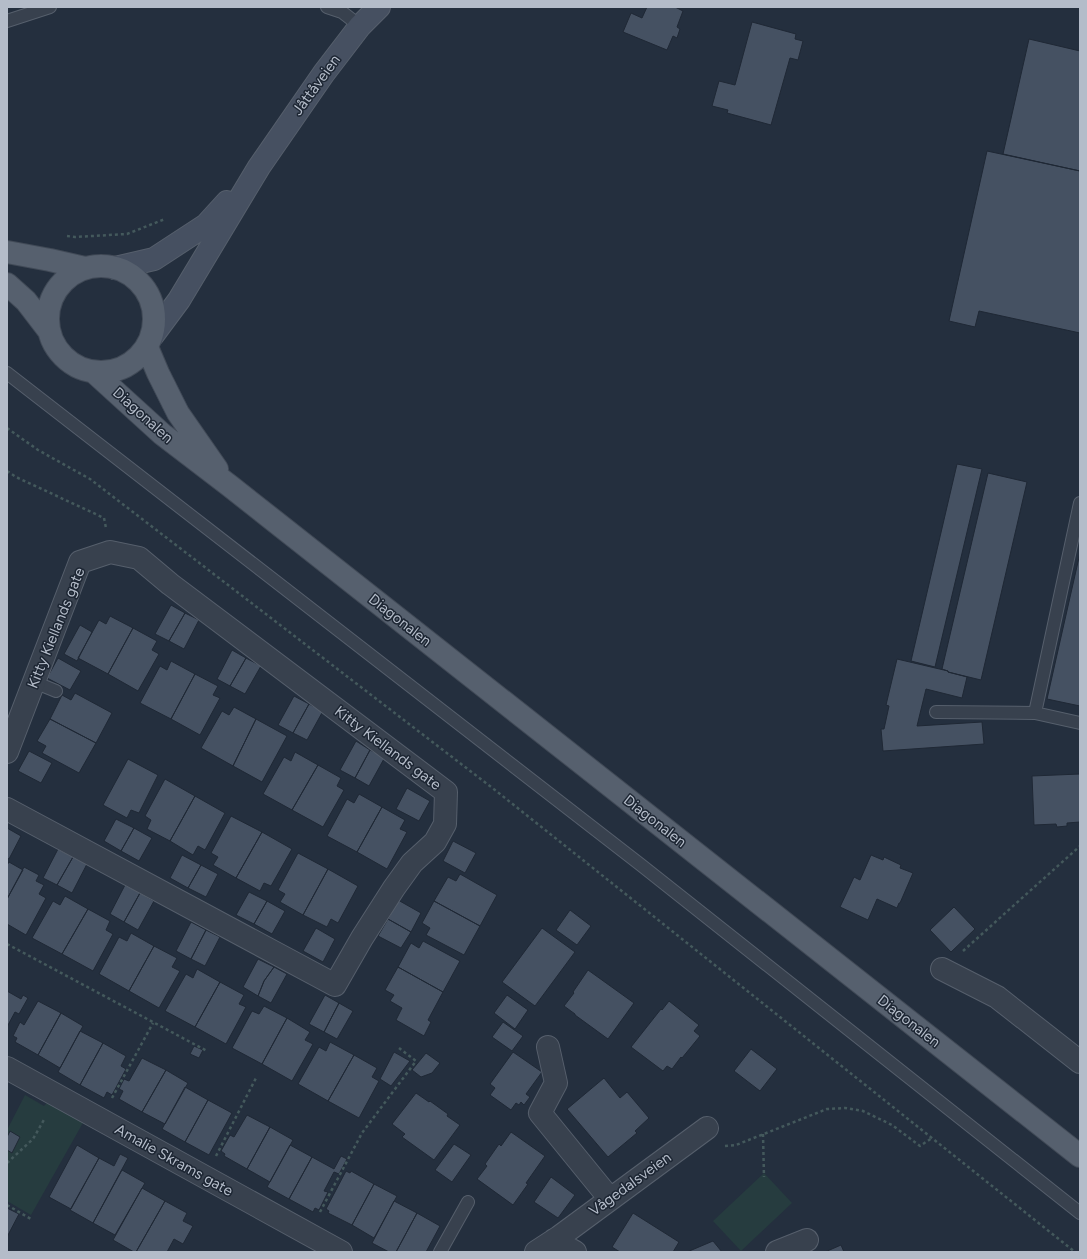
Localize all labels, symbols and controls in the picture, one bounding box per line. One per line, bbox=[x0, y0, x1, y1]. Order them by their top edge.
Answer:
street label: Jåttåveien bbox=[288, 51, 344, 119]
street label: Diagonalen bbox=[109, 383, 177, 447]
street label: Kitty Kiellands gate bbox=[24, 565, 88, 691]
street label: Diagonalen bbox=[365, 590, 435, 650]
street label: Kitty Kiellands gate bbox=[331, 702, 445, 794]
street label: Diagonalen bbox=[620, 791, 690, 851]
street label: Diagonalen bbox=[874, 991, 944, 1051]
street label: Amalie Skrams gate bbox=[112, 1120, 236, 1200]
street label: Vågedalsveien bbox=[585, 1148, 675, 1220]

